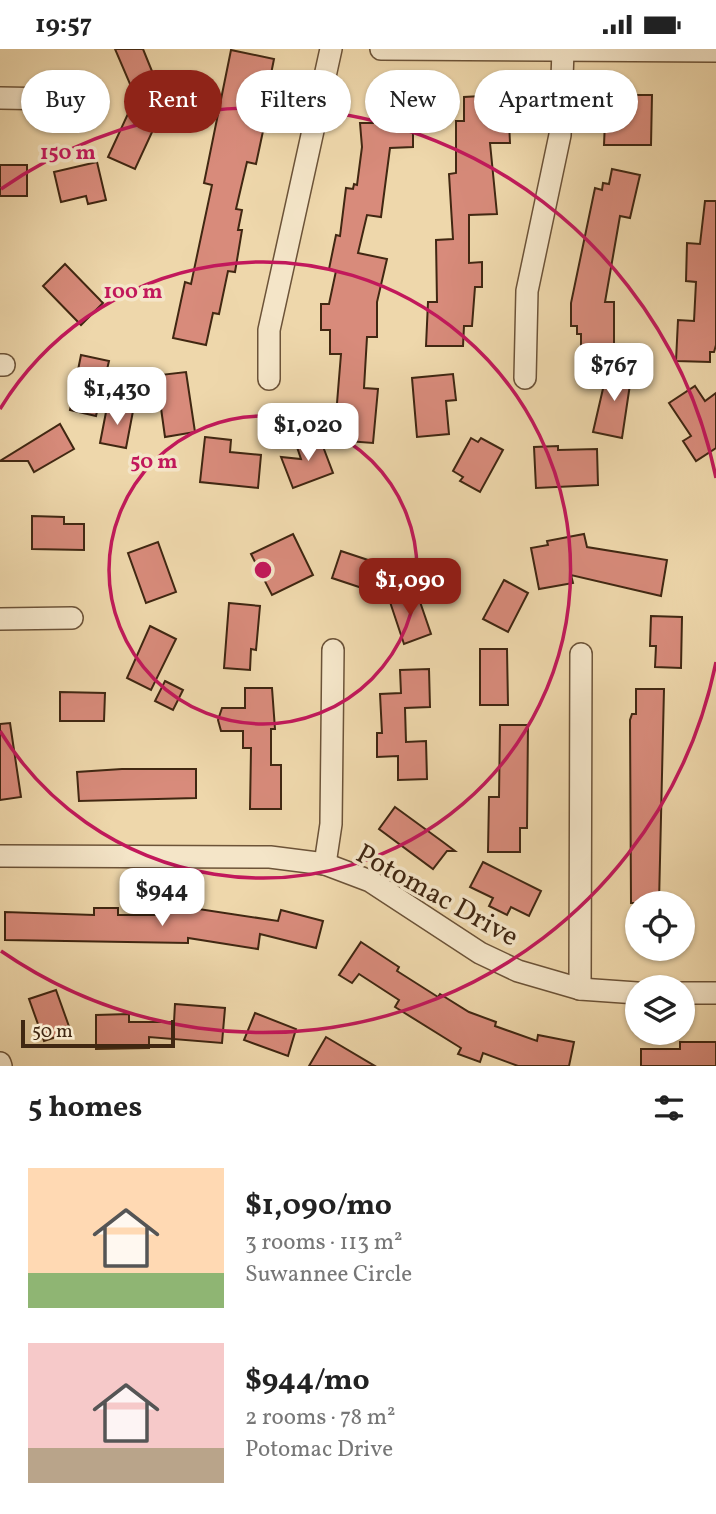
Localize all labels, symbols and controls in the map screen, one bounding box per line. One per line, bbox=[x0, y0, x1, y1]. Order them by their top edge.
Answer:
text: 19:57 bbox=[35, 7, 92, 43]
chip: Buy bbox=[21, 70, 110, 133]
chip: Rent bbox=[124, 70, 222, 133]
chip: Filters bbox=[236, 70, 351, 133]
chip: New bbox=[365, 70, 460, 133]
chip: Apartment bbox=[474, 70, 638, 133]
text: 150 m bbox=[40, 139, 96, 168]
text: 100 m bbox=[103, 278, 163, 307]
pin: $767 bbox=[573, 343, 655, 403]
text: $767 bbox=[590, 350, 638, 382]
pin: $1,430 bbox=[60, 367, 174, 427]
text: $1,430 bbox=[83, 374, 151, 406]
pin: $1,020 bbox=[251, 403, 365, 463]
text: $1,020 bbox=[274, 410, 342, 442]
text: 50 m bbox=[130, 448, 178, 477]
centre of rings bbox=[251, 558, 275, 582]
pin: $1,090 bbox=[353, 559, 467, 618]
text: $1,090 bbox=[375, 565, 445, 597]
street label: Potomac Drive bbox=[349, 835, 525, 957]
pin: $944 bbox=[121, 869, 203, 928]
text: $944 bbox=[135, 875, 189, 907]
map controls bbox=[625, 891, 695, 1045]
button: locate bbox=[625, 891, 695, 961]
button: layers bbox=[625, 975, 695, 1045]
scale bar bbox=[21, 1017, 175, 1049]
text: 50 m bbox=[32, 1019, 73, 1045]
text: 5 homes bbox=[28, 1087, 142, 1129]
icon: filters bbox=[650, 1089, 688, 1127]
text: $1,090/mo bbox=[245, 1185, 392, 1227]
icon: home bbox=[84, 1196, 168, 1280]
text: 3 rooms · 113 m² bbox=[245, 1227, 403, 1259]
text: Suwannee Circle bbox=[245, 1259, 412, 1291]
text: $944/mo bbox=[245, 1360, 370, 1402]
icon: home bbox=[84, 1371, 168, 1455]
text: 2 rooms · 78 m² bbox=[245, 1402, 396, 1434]
text: Potomac Drive bbox=[245, 1434, 393, 1466]

